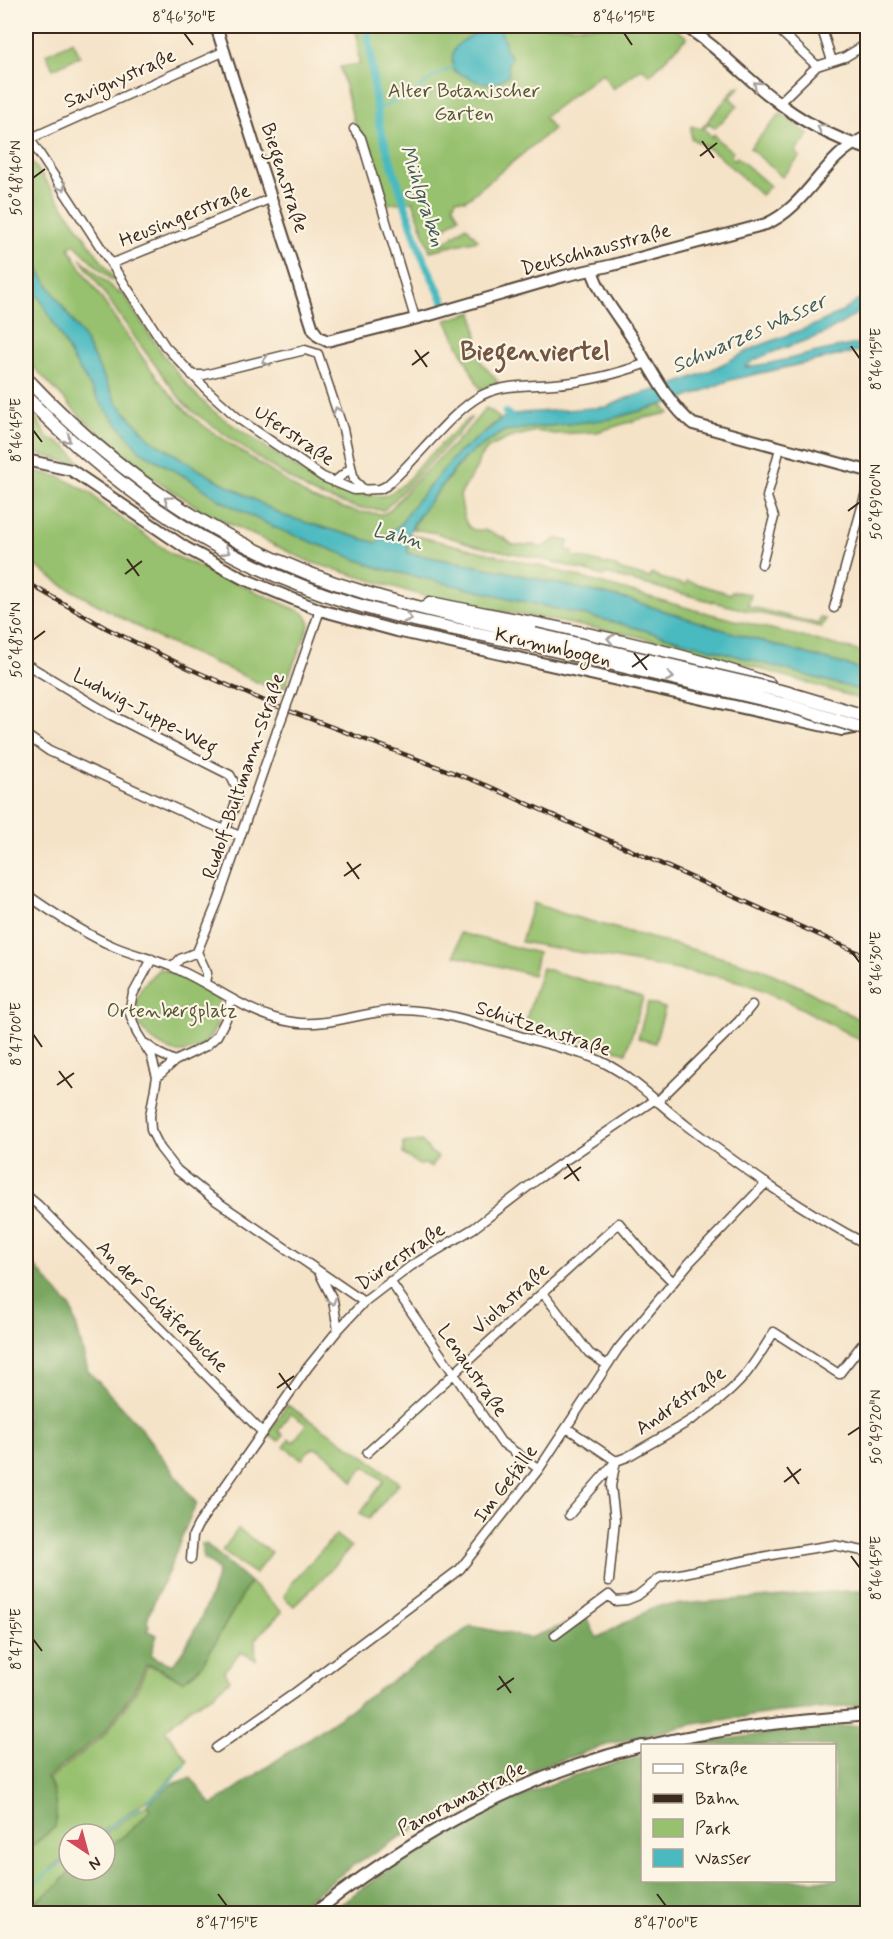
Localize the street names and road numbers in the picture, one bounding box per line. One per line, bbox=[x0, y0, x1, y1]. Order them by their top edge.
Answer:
street label: Savignystraße bbox=[60, 42, 181, 117]
street label: Biegenstraße bbox=[252, 120, 315, 237]
street label: Heusingerstraße bbox=[115, 177, 255, 255]
street label: Deutschhausstraße bbox=[518, 217, 674, 283]
street label: Uferstraße bbox=[248, 399, 340, 473]
street label: Krummbogen bbox=[492, 622, 614, 675]
street label: Ludwig-Juppe-Weg bbox=[67, 662, 222, 763]
street label: Rudolf-Bultmann-Straße bbox=[196, 669, 292, 883]
street label: Schützenstraße bbox=[472, 994, 614, 1064]
street label: Dürerstraße bbox=[351, 1216, 451, 1298]
street label: An der Schäferbuche bbox=[90, 1235, 234, 1379]
street label: Violastraße bbox=[466, 1257, 556, 1341]
street label: Lenaustraße bbox=[430, 1319, 514, 1423]
street label: Andréstraße bbox=[630, 1360, 732, 1442]
street label: Im Gefälle bbox=[468, 1439, 545, 1529]
street label: Panoramastraße bbox=[393, 1755, 531, 1843]

